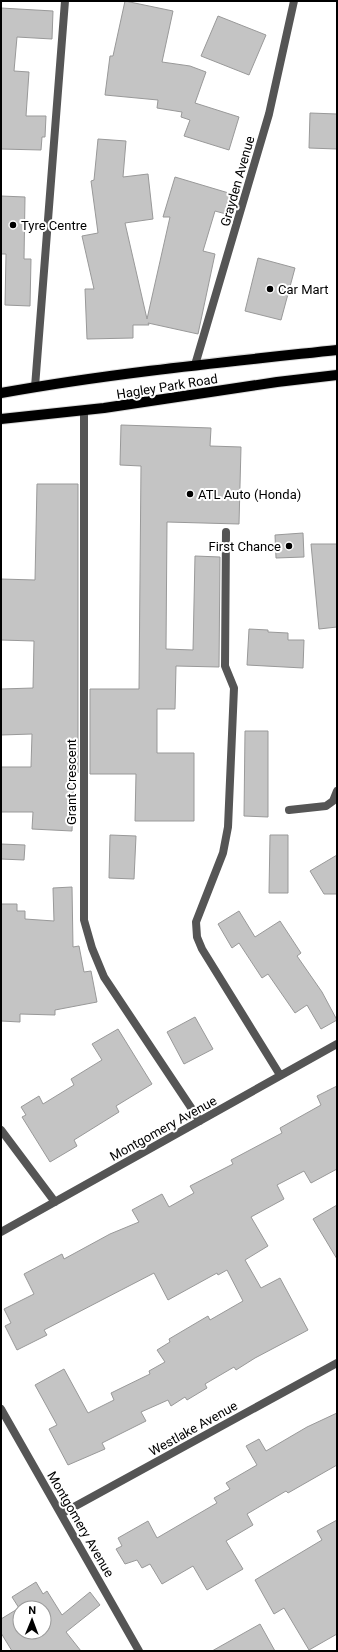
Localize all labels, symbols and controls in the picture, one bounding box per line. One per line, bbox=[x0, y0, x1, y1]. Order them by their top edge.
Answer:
street label: Grayden Avenue bbox=[217, 134, 258, 228]
place label: Tyre Centre bbox=[21, 218, 87, 233]
marker: Tyre Centre bbox=[8, 220, 18, 230]
place label: Car Mart bbox=[278, 282, 329, 297]
marker: Car Mart bbox=[265, 284, 275, 294]
street label: Hagley Park Road bbox=[115, 371, 219, 402]
place label: ATL Auto (Honda) bbox=[198, 487, 301, 502]
marker: ATL Auto (Honda) bbox=[185, 489, 195, 499]
place label: First Chance bbox=[208, 539, 281, 554]
marker: First Chance bbox=[284, 541, 294, 551]
street label: Grant Crescent bbox=[64, 739, 79, 825]
street label: Montgomery Avenue bbox=[107, 1093, 219, 1164]
street label: Westlake Avenue bbox=[147, 1398, 240, 1459]
street label: Montgomery Avenue bbox=[44, 1469, 117, 1580]
north arrow bbox=[12, 1600, 52, 1640]
text: N bbox=[28, 1604, 36, 1617]

